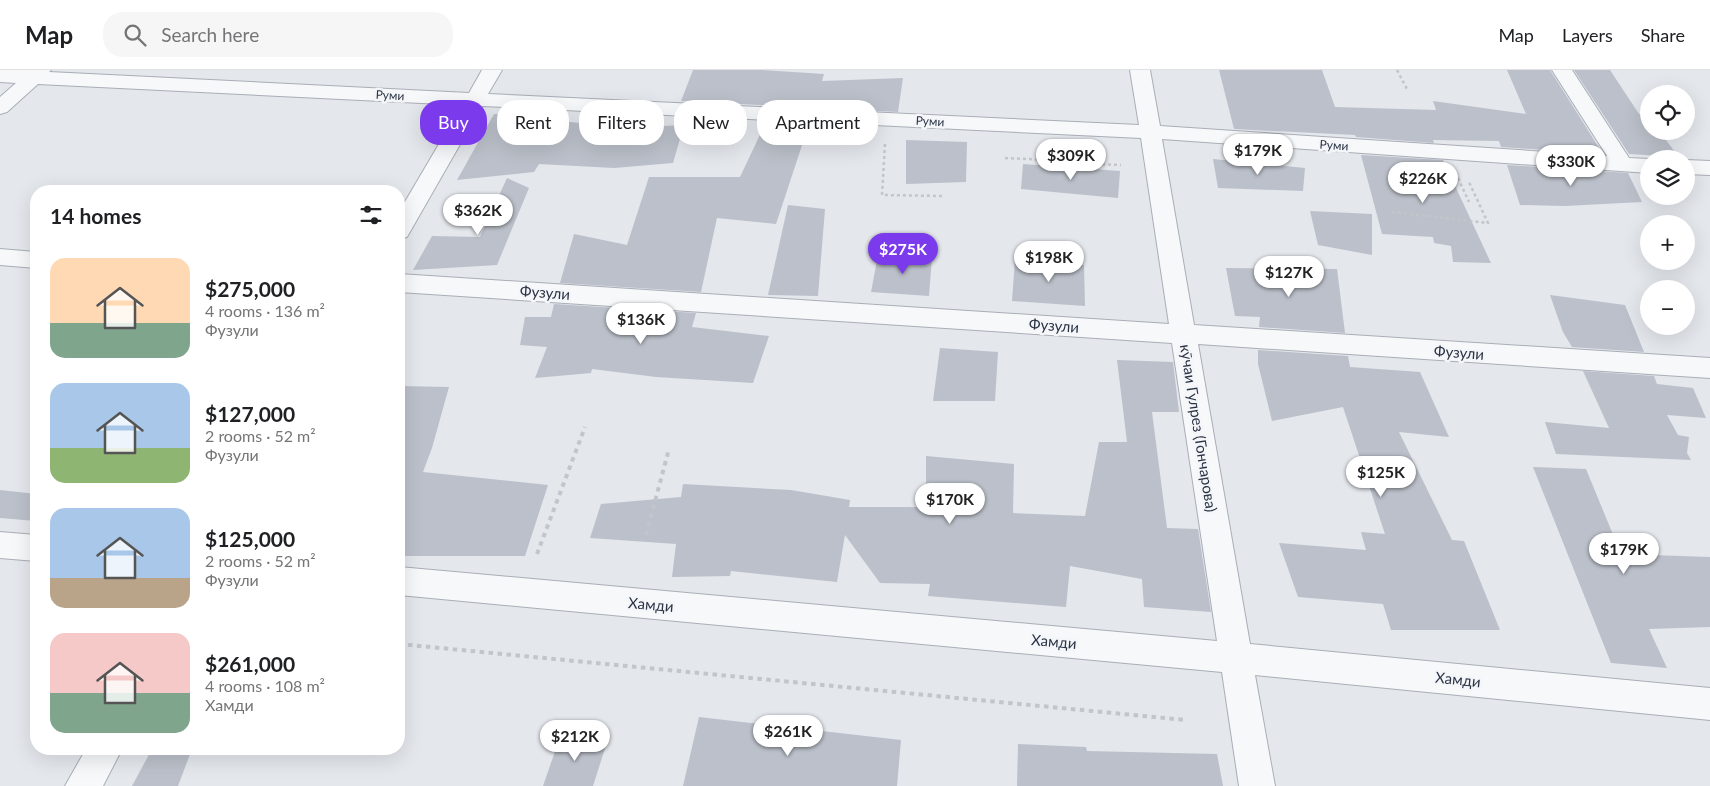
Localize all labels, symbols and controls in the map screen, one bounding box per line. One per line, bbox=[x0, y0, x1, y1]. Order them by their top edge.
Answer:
search box bbox=[103, 12, 453, 57]
text: Map bbox=[25, 20, 73, 49]
icon: search bbox=[121, 21, 149, 49]
text: Search here bbox=[161, 23, 259, 46]
text: Map bbox=[1498, 24, 1534, 46]
text: Layers bbox=[1562, 24, 1613, 46]
text: Share bbox=[1641, 24, 1685, 46]
map controls bbox=[1640, 85, 1695, 335]
button: locate bbox=[1640, 85, 1695, 140]
street label: Руми bbox=[375, 87, 405, 103]
chip: Buy bbox=[420, 100, 487, 145]
chip: Rent bbox=[497, 100, 569, 145]
chip: Filters bbox=[579, 100, 664, 145]
chip: New bbox=[674, 100, 747, 145]
chip: Apartment bbox=[757, 100, 878, 145]
street label: Руми bbox=[915, 113, 945, 129]
pin: $179K bbox=[1223, 134, 1293, 176]
street label: Руми bbox=[1319, 137, 1349, 153]
pin: $309K bbox=[1036, 138, 1106, 181]
text: $179K bbox=[1234, 140, 1282, 159]
pin: $330K bbox=[1536, 144, 1606, 187]
text: $309K bbox=[1047, 145, 1095, 164]
button: layers bbox=[1640, 150, 1695, 205]
text: $330K bbox=[1547, 151, 1595, 170]
pin: $226K bbox=[1388, 162, 1458, 204]
text: $226K bbox=[1399, 168, 1447, 187]
pin: $362K bbox=[443, 194, 513, 236]
text: $362K bbox=[454, 200, 502, 219]
icon: filters bbox=[357, 201, 385, 229]
text: 14 homes bbox=[50, 203, 141, 228]
button: + bbox=[1640, 215, 1695, 270]
pin: $275K bbox=[868, 232, 938, 275]
text: $275K bbox=[879, 239, 927, 258]
pin: $198K bbox=[1014, 240, 1084, 283]
text: $198K bbox=[1025, 247, 1073, 266]
pin: $127K bbox=[1254, 256, 1324, 298]
text: $127K bbox=[1265, 262, 1313, 281]
text: $275,000 bbox=[205, 276, 295, 301]
icon: home bbox=[90, 278, 150, 338]
button: − bbox=[1640, 280, 1695, 335]
street label: Фузули bbox=[519, 281, 571, 303]
text: 4 rooms · 136 m² bbox=[205, 301, 325, 320]
pin: $136K bbox=[606, 302, 676, 345]
text: $136K bbox=[617, 309, 665, 328]
street label: Фузули bbox=[1028, 314, 1080, 336]
text: Фузули bbox=[205, 320, 259, 339]
street label: Фузули bbox=[1433, 341, 1485, 363]
street label: кӯчаи Гулрез (Гончарова) bbox=[1177, 343, 1221, 513]
text: $127,000 bbox=[205, 401, 295, 426]
icon: home bbox=[90, 403, 150, 463]
text: 2 rooms · 52 m² bbox=[205, 426, 316, 445]
text: Фузули bbox=[205, 445, 259, 464]
pin: $125K bbox=[1346, 456, 1416, 498]
text: $125K bbox=[1357, 462, 1405, 481]
pin: $170K bbox=[915, 482, 985, 525]
text: $170K bbox=[926, 489, 974, 508]
text: $125,000 bbox=[205, 526, 295, 551]
icon: home bbox=[90, 528, 150, 588]
pin: $179K bbox=[1589, 532, 1659, 575]
text: $179K bbox=[1600, 539, 1648, 558]
text: 2 rooms · 52 m² bbox=[205, 551, 316, 570]
text: Фузули bbox=[205, 570, 259, 589]
street label: Хамди bbox=[628, 593, 674, 615]
street label: Хамди bbox=[1031, 630, 1077, 652]
text: $261,000 bbox=[205, 651, 295, 676]
icon: home bbox=[90, 653, 150, 713]
street label: Хамди bbox=[1434, 668, 1482, 690]
text: 4 rooms · 108 m² bbox=[205, 676, 325, 695]
text: Хамди bbox=[205, 695, 254, 714]
pin: $261K bbox=[753, 714, 823, 757]
pin: $212K bbox=[540, 720, 610, 762]
text: $261K bbox=[764, 721, 812, 740]
text: $212K bbox=[551, 726, 599, 745]

